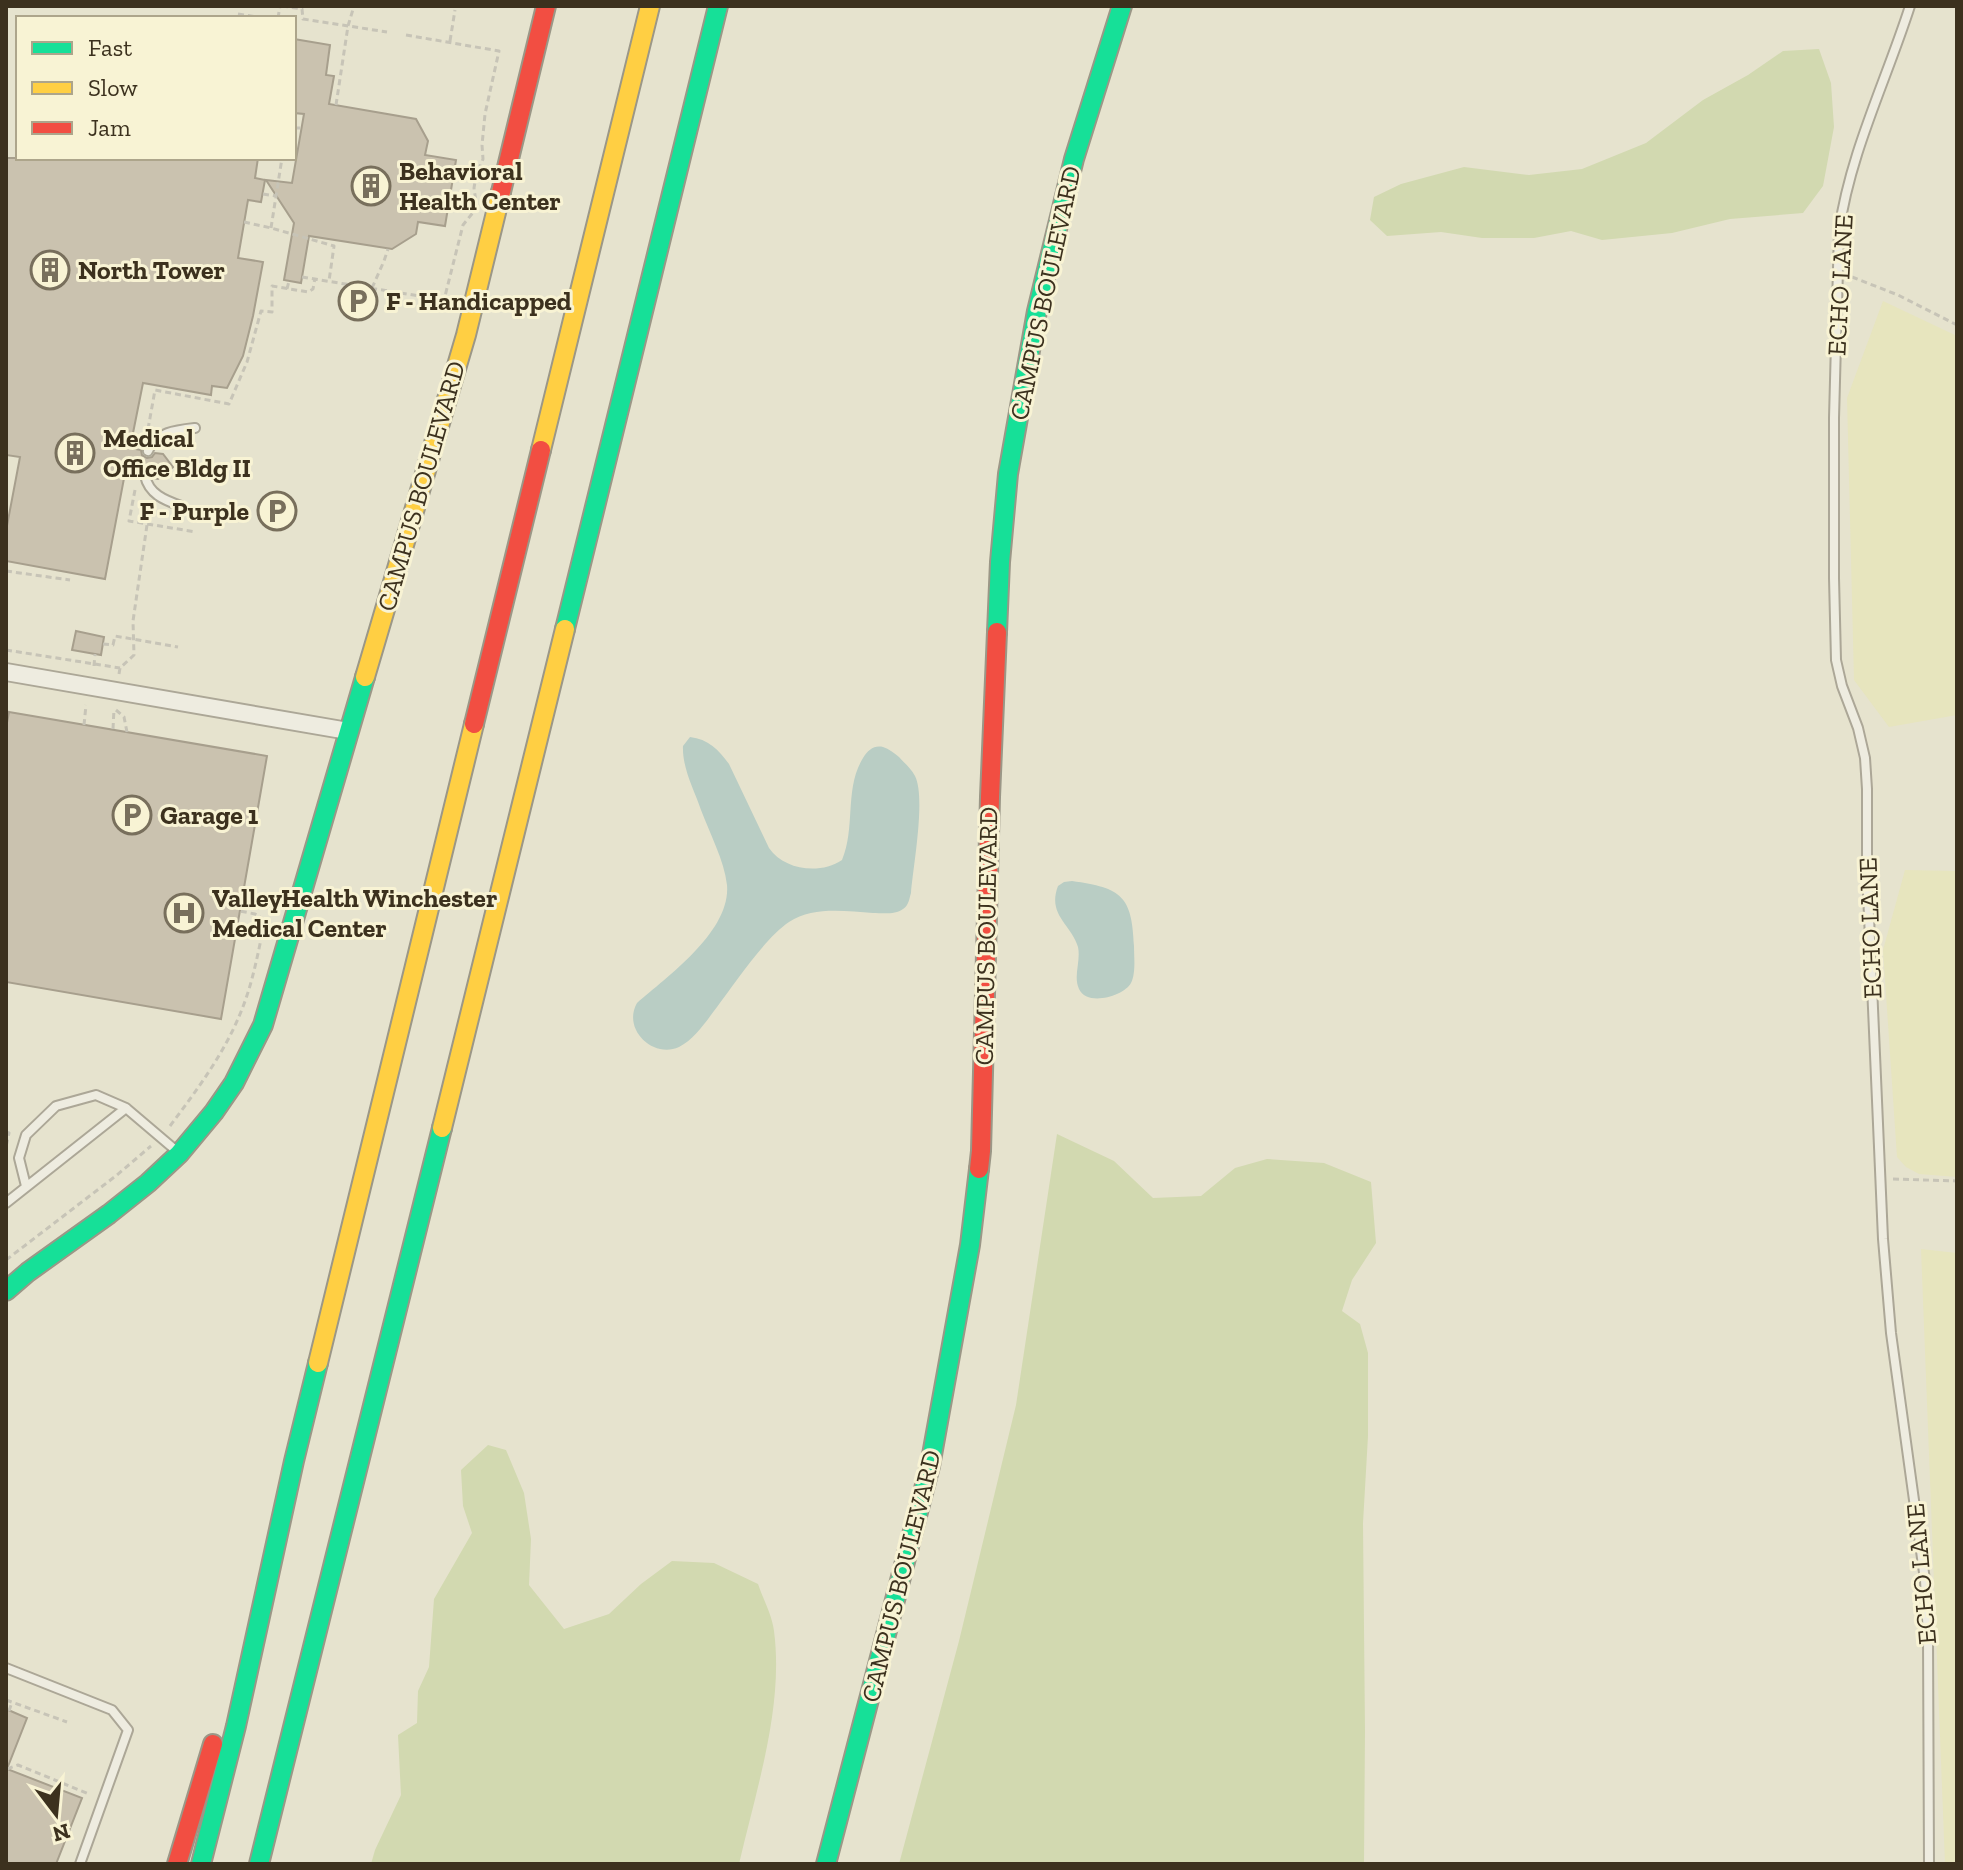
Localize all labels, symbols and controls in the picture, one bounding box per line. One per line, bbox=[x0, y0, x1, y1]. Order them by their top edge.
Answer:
legend bbox=[16, 16, 296, 160]
text: Fast bbox=[88, 33, 132, 62]
text: Slow bbox=[88, 73, 138, 102]
text: Jam bbox=[88, 113, 131, 142]
place label: Behavioral Health Center bbox=[399, 155, 561, 217]
street label: CAMPUS BOULEVARD bbox=[1002, 163, 1088, 423]
building icon: Behavioral Health Center bbox=[350, 165, 392, 207]
street label: ECHO LANE bbox=[1820, 213, 1860, 357]
building icon: North Tower bbox=[29, 249, 71, 291]
place label: North Tower bbox=[78, 254, 225, 286]
parking icon: F - Handicapped bbox=[337, 280, 379, 322]
place label: F - Handicapped bbox=[386, 285, 572, 317]
street label: CAMPUS BOULEVARD bbox=[370, 357, 472, 615]
place label: Medical Office Bldg II bbox=[103, 422, 251, 484]
building icon: Medical Office Bldg II bbox=[54, 432, 96, 474]
parking icon: F - Purple bbox=[256, 490, 298, 532]
place label: F - Purple bbox=[140, 495, 249, 527]
parking icon: Garage 1 bbox=[111, 794, 153, 836]
place label: Garage 1 bbox=[160, 799, 259, 831]
street label: CAMPUS BOULEVARD bbox=[968, 806, 1004, 1066]
street label: ECHO LANE bbox=[1852, 857, 1888, 999]
place label: ValleyHealth Winchester Medical Center bbox=[212, 882, 497, 944]
hospital icon: ValleyHealth Winchester Medical Center bbox=[163, 892, 205, 934]
street label: CAMPUS BOULEVARD bbox=[854, 1447, 948, 1705]
street label: ECHO LANE bbox=[1899, 1502, 1943, 1646]
north arrow bbox=[16, 1774, 96, 1854]
text: N bbox=[49, 1817, 73, 1848]

